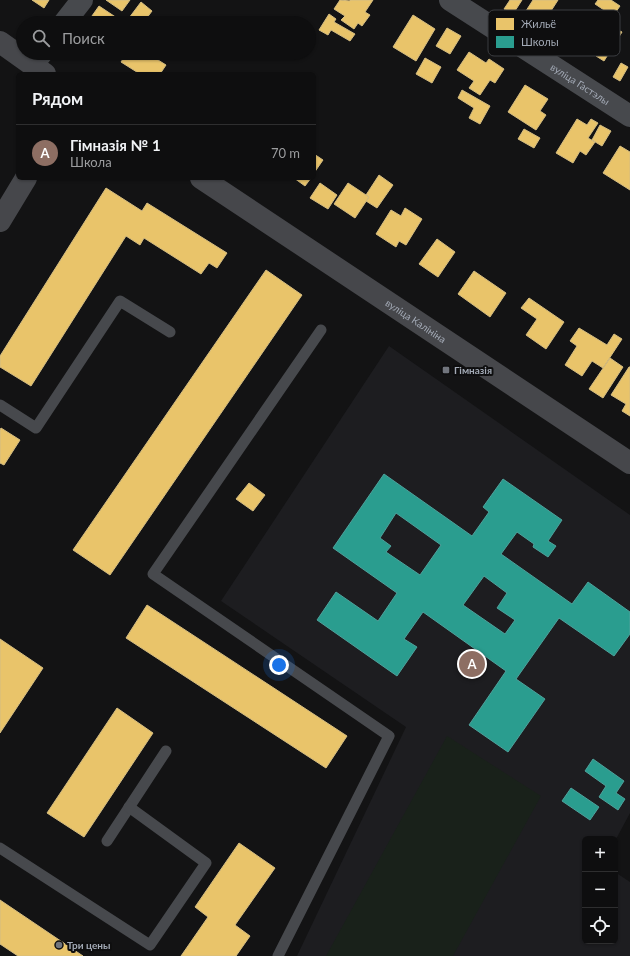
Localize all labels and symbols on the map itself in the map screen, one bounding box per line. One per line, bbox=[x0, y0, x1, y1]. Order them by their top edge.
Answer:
legend bbox=[488, 10, 620, 56]
text: Жильё bbox=[521, 17, 556, 30]
text: Школы bbox=[521, 35, 559, 48]
street label: вуліца Гастэлы bbox=[548, 61, 612, 107]
street label: вуліца Калініна bbox=[383, 296, 448, 345]
place label: Гімназія bbox=[454, 364, 492, 376]
marker: Гімназія bbox=[441, 365, 451, 375]
pin: A bbox=[459, 649, 485, 679]
your location bbox=[269, 655, 289, 675]
place label: Три цены bbox=[67, 939, 110, 951]
marker: Три цены bbox=[54, 940, 64, 950]

